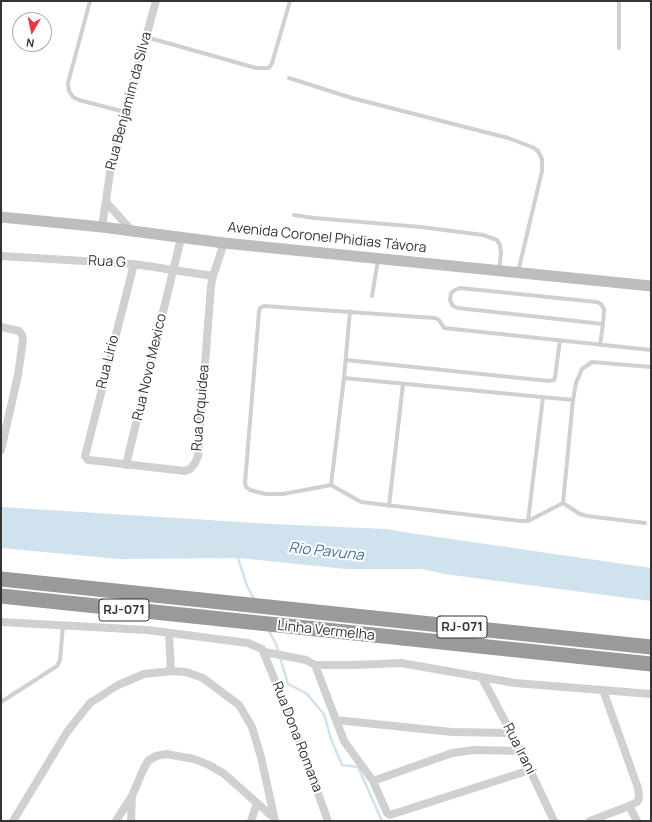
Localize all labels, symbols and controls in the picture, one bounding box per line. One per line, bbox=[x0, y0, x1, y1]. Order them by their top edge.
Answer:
north arrow bbox=[12, 12, 52, 52]
street label: Rua Benjamim da Silva bbox=[102, 30, 156, 172]
text: N bbox=[25, 35, 35, 51]
street label: Avenida Coronel Phidias Távora bbox=[227, 219, 427, 257]
street label: Rua G bbox=[88, 253, 126, 271]
street label: Rua Novo Mexico bbox=[130, 312, 170, 422]
street label: Rua Lirio bbox=[93, 333, 123, 391]
street label: Rua Orquidea bbox=[189, 364, 213, 452]
water label: Rio Pavuna bbox=[288, 539, 364, 565]
road number: RJ-071 bbox=[99, 599, 149, 621]
road number: RJ-071 bbox=[437, 616, 487, 638]
street label: Linha Vermelha bbox=[276, 618, 376, 644]
street label: Rua Dona Romana bbox=[268, 679, 326, 795]
street label: Rua Irani bbox=[499, 721, 539, 777]

